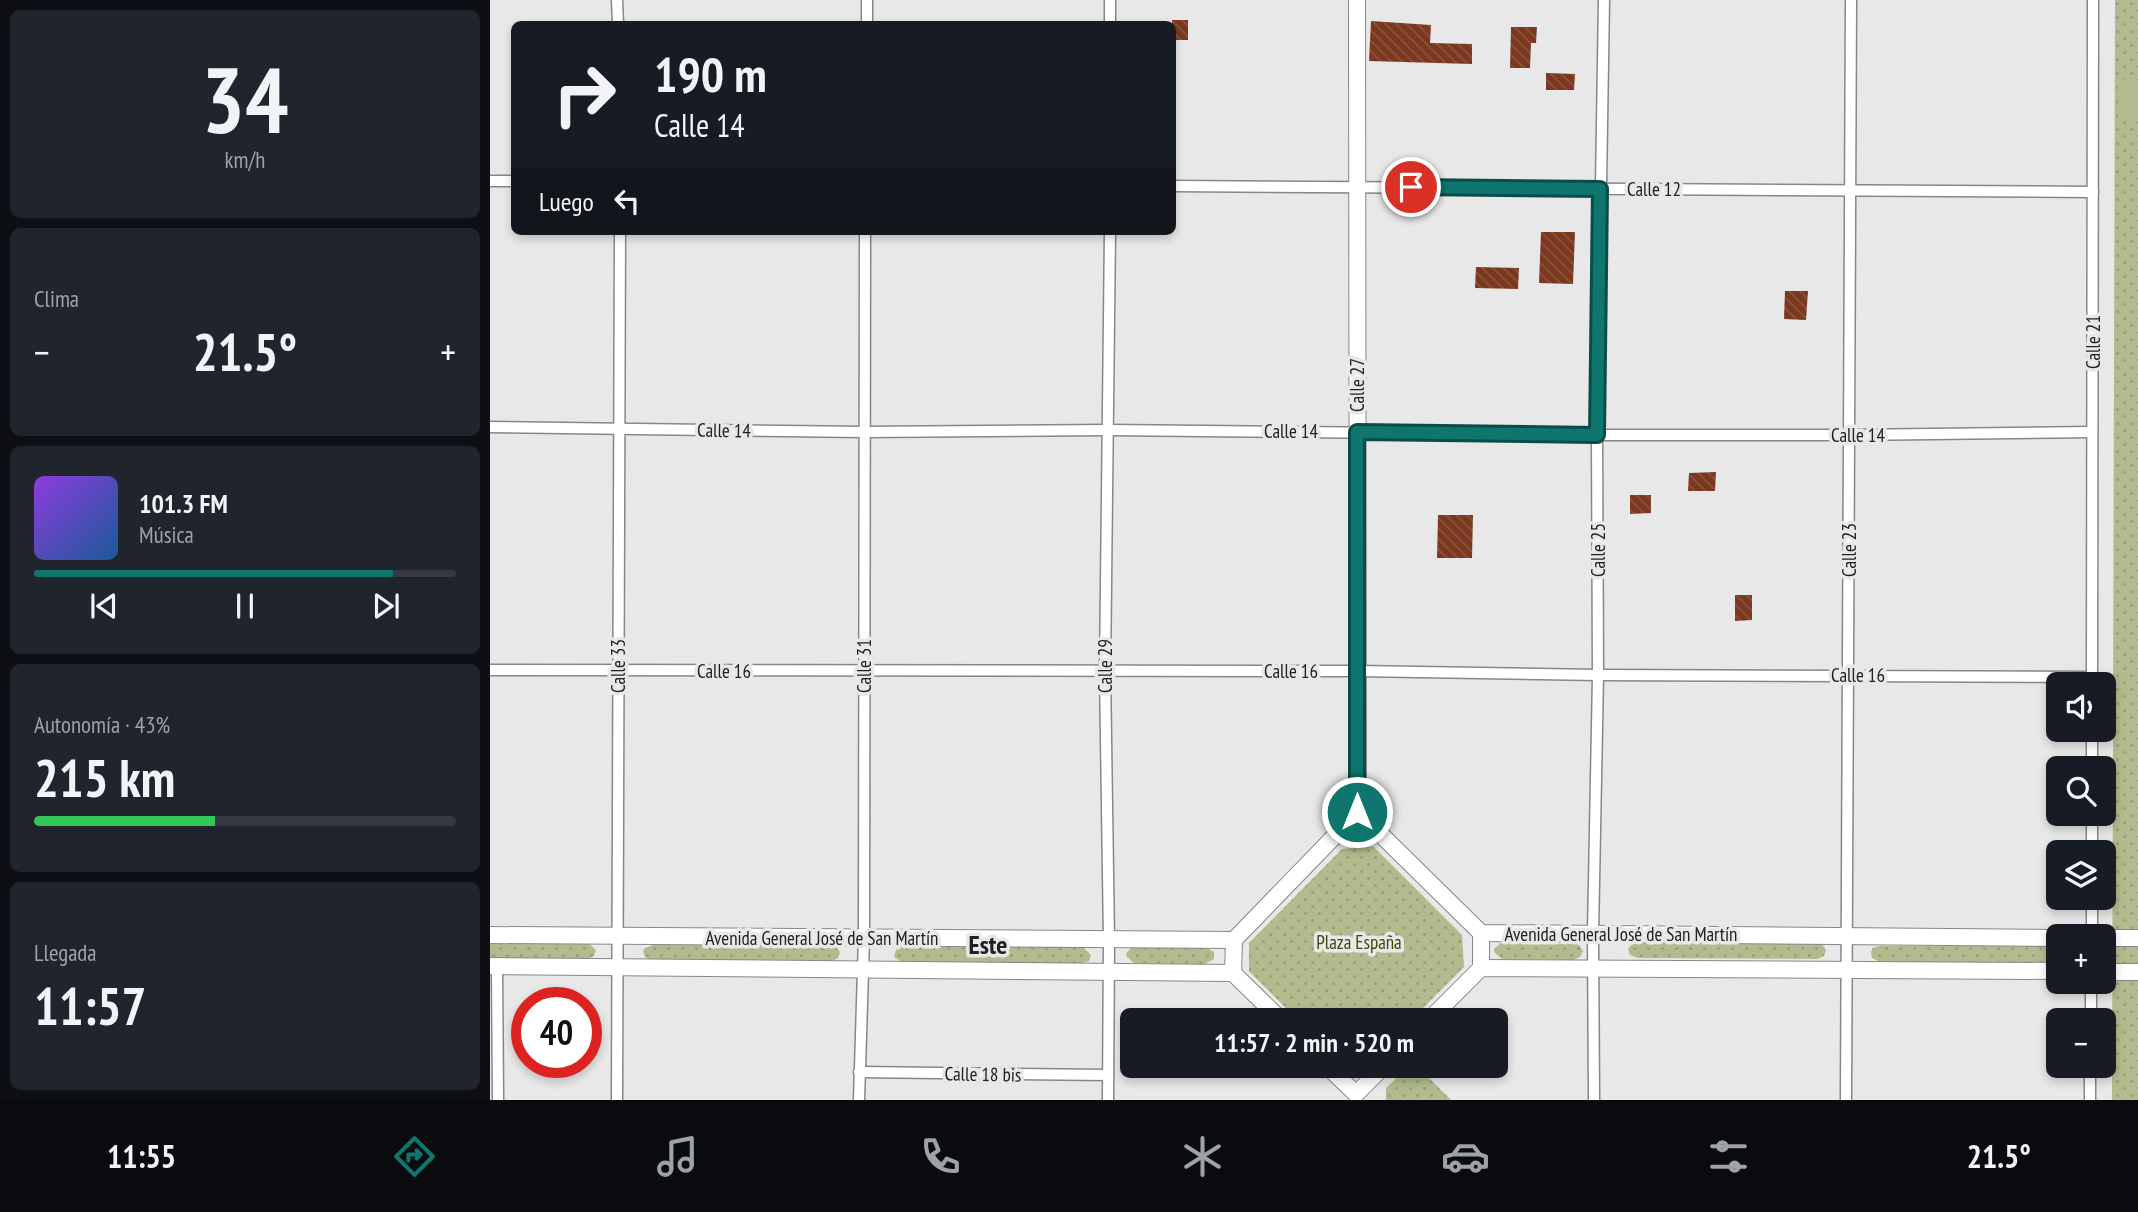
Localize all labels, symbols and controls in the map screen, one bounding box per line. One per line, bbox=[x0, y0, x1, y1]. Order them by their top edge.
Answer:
text: 34 bbox=[202, 40, 289, 158]
text: 190 m bbox=[654, 42, 767, 106]
icon: right bbox=[539, 49, 630, 140]
text: Calle 14 bbox=[654, 104, 745, 146]
text: km/h bbox=[225, 145, 265, 174]
pin bbox=[1381, 157, 1441, 217]
icon: arrive bbox=[1392, 168, 1430, 206]
street label: Calle 12 bbox=[1627, 177, 1681, 201]
icon: left bbox=[608, 182, 646, 220]
text: Luego bbox=[539, 185, 594, 218]
text: Clima bbox=[34, 284, 79, 313]
street label: Calle 21 bbox=[2081, 315, 2105, 369]
text: 21.5° bbox=[193, 318, 297, 385]
text: − bbox=[34, 327, 50, 376]
text: + bbox=[440, 327, 456, 376]
street label: Calle 27 bbox=[1345, 358, 1369, 412]
street label: Calle 14 bbox=[697, 418, 752, 442]
street label: Calle 14 bbox=[1264, 419, 1318, 443]
street label: Calle 14 bbox=[1831, 423, 1885, 447]
text: 101.3 FM bbox=[139, 487, 228, 520]
text: Música bbox=[139, 520, 194, 549]
street label: Calle 25 bbox=[1586, 523, 1610, 577]
street label: Calle 23 bbox=[1837, 523, 1861, 577]
icon: previous bbox=[85, 587, 123, 625]
icon: pause bbox=[226, 587, 264, 625]
icon: next bbox=[367, 587, 405, 625]
street label: Calle 33 bbox=[606, 639, 630, 693]
street label: Calle 31 bbox=[852, 639, 876, 693]
street label: Calle 29 bbox=[1093, 639, 1117, 693]
street label: Calle 16 bbox=[697, 659, 751, 683]
street label: Calle 16 bbox=[1264, 659, 1318, 683]
street label: Calle 16 bbox=[1831, 663, 1885, 687]
map controls bbox=[2046, 672, 2116, 1078]
button: sound bbox=[2046, 672, 2116, 742]
text: Autonomía · 43% bbox=[34, 710, 170, 739]
text: 215 km bbox=[34, 744, 175, 811]
button: search bbox=[2046, 756, 2116, 826]
position arrow bbox=[1320, 775, 1394, 849]
button: layers bbox=[2046, 840, 2116, 910]
street label: Avenida General José de San Martín bbox=[1505, 922, 1737, 946]
button: + bbox=[2046, 924, 2116, 994]
street label: Avenida General José de San Martín bbox=[706, 926, 938, 950]
district label: Este bbox=[969, 928, 1007, 961]
park label: Plaza España bbox=[1316, 930, 1402, 954]
text: Llegada bbox=[34, 938, 97, 967]
text: 11:57 bbox=[34, 972, 146, 1039]
speed limit sign: 40 bbox=[511, 987, 602, 1078]
button: − bbox=[2046, 1008, 2116, 1078]
text: 11:57 · 2 min · 520 m bbox=[1214, 1026, 1414, 1059]
street label: Calle 18 bis bbox=[944, 1061, 1022, 1087]
icon: directions bbox=[390, 1132, 439, 1181]
icon: music bbox=[653, 1132, 702, 1181]
icon: phone bbox=[916, 1132, 965, 1181]
icon: climate bbox=[1178, 1132, 1227, 1181]
icon: car bbox=[1441, 1132, 1490, 1181]
icon: filters bbox=[1704, 1132, 1753, 1181]
text: 11:55 bbox=[107, 1135, 176, 1177]
text: 21.5° bbox=[1967, 1135, 2031, 1177]

